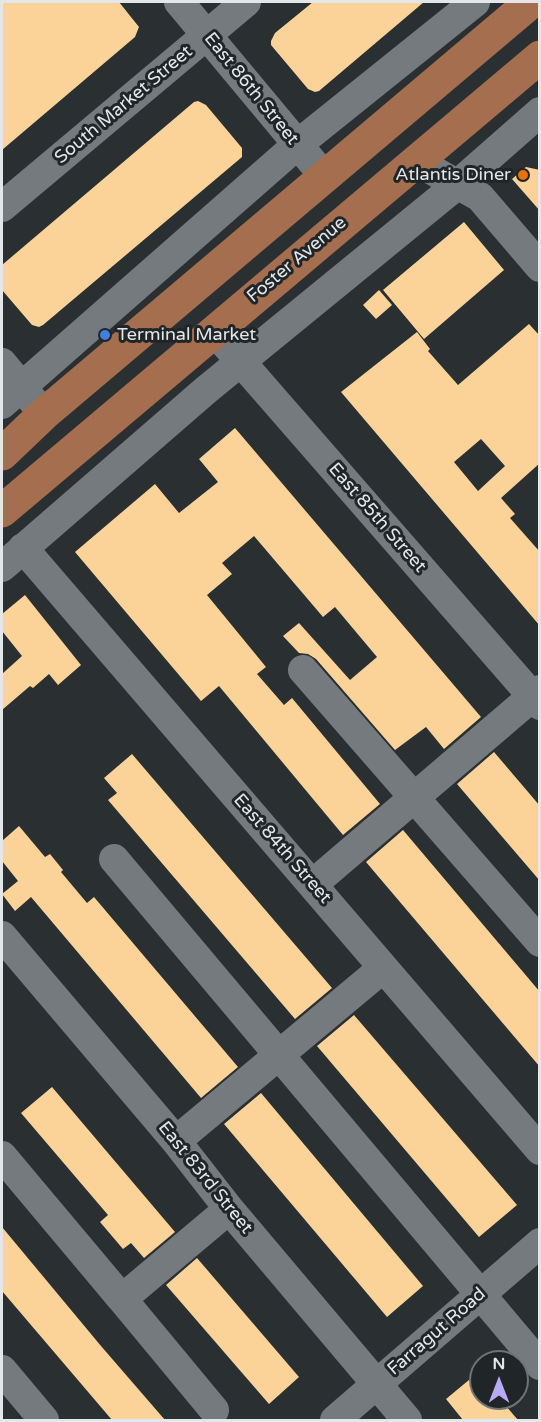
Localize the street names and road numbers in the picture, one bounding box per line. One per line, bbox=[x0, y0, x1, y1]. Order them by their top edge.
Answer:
street label: East 86th Street bbox=[199, 29, 303, 149]
street label: South Market Street bbox=[51, 41, 197, 169]
street label: Foster Avenue bbox=[243, 212, 351, 308]
street label: East 85th Street bbox=[324, 459, 430, 577]
street label: East 84th Street bbox=[229, 790, 335, 908]
street label: East 83rd Street bbox=[153, 1117, 257, 1239]
street label: Farragut Road bbox=[384, 1284, 490, 1380]

